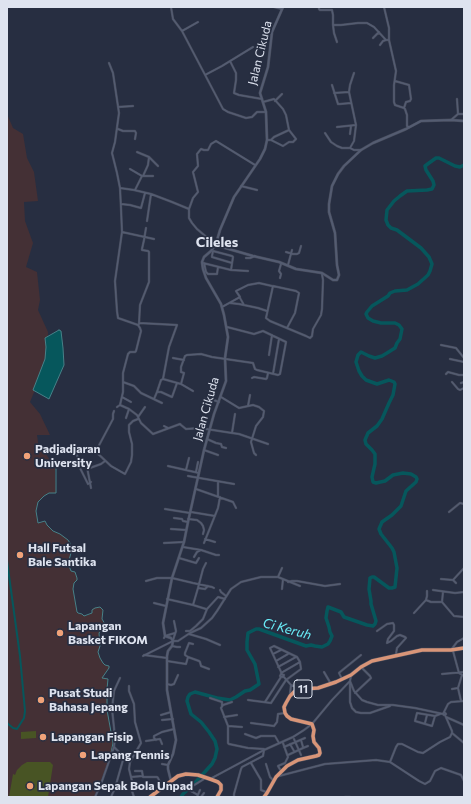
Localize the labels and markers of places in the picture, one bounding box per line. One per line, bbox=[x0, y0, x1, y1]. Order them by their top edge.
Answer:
place label: Padjadjaran University bbox=[35, 442, 101, 470]
marker: Padjadjaran University bbox=[22, 451, 32, 461]
place label: Hall Futsal Bale Santika bbox=[28, 541, 96, 569]
marker: Hall Futsal Bale Santika bbox=[15, 550, 25, 560]
place label: Lapangan Basket FIKOM bbox=[68, 619, 148, 647]
marker: Lapangan Basket FIKOM bbox=[55, 628, 65, 638]
place label: Pusat Studi Bahasa Jepang bbox=[49, 686, 128, 714]
marker: Pusat Studi Bahasa Jepang bbox=[36, 695, 46, 705]
place label: Lapangan Fisip bbox=[51, 730, 133, 744]
marker: Lapangan Fisip bbox=[38, 732, 48, 742]
place label: Lapang Tennis bbox=[91, 748, 170, 762]
marker: Lapang Tennis bbox=[78, 750, 88, 760]
place label: Lapangan Sepak Bola Unpad bbox=[38, 779, 193, 793]
marker: Lapangan Sepak Bola Unpad bbox=[25, 781, 35, 791]

